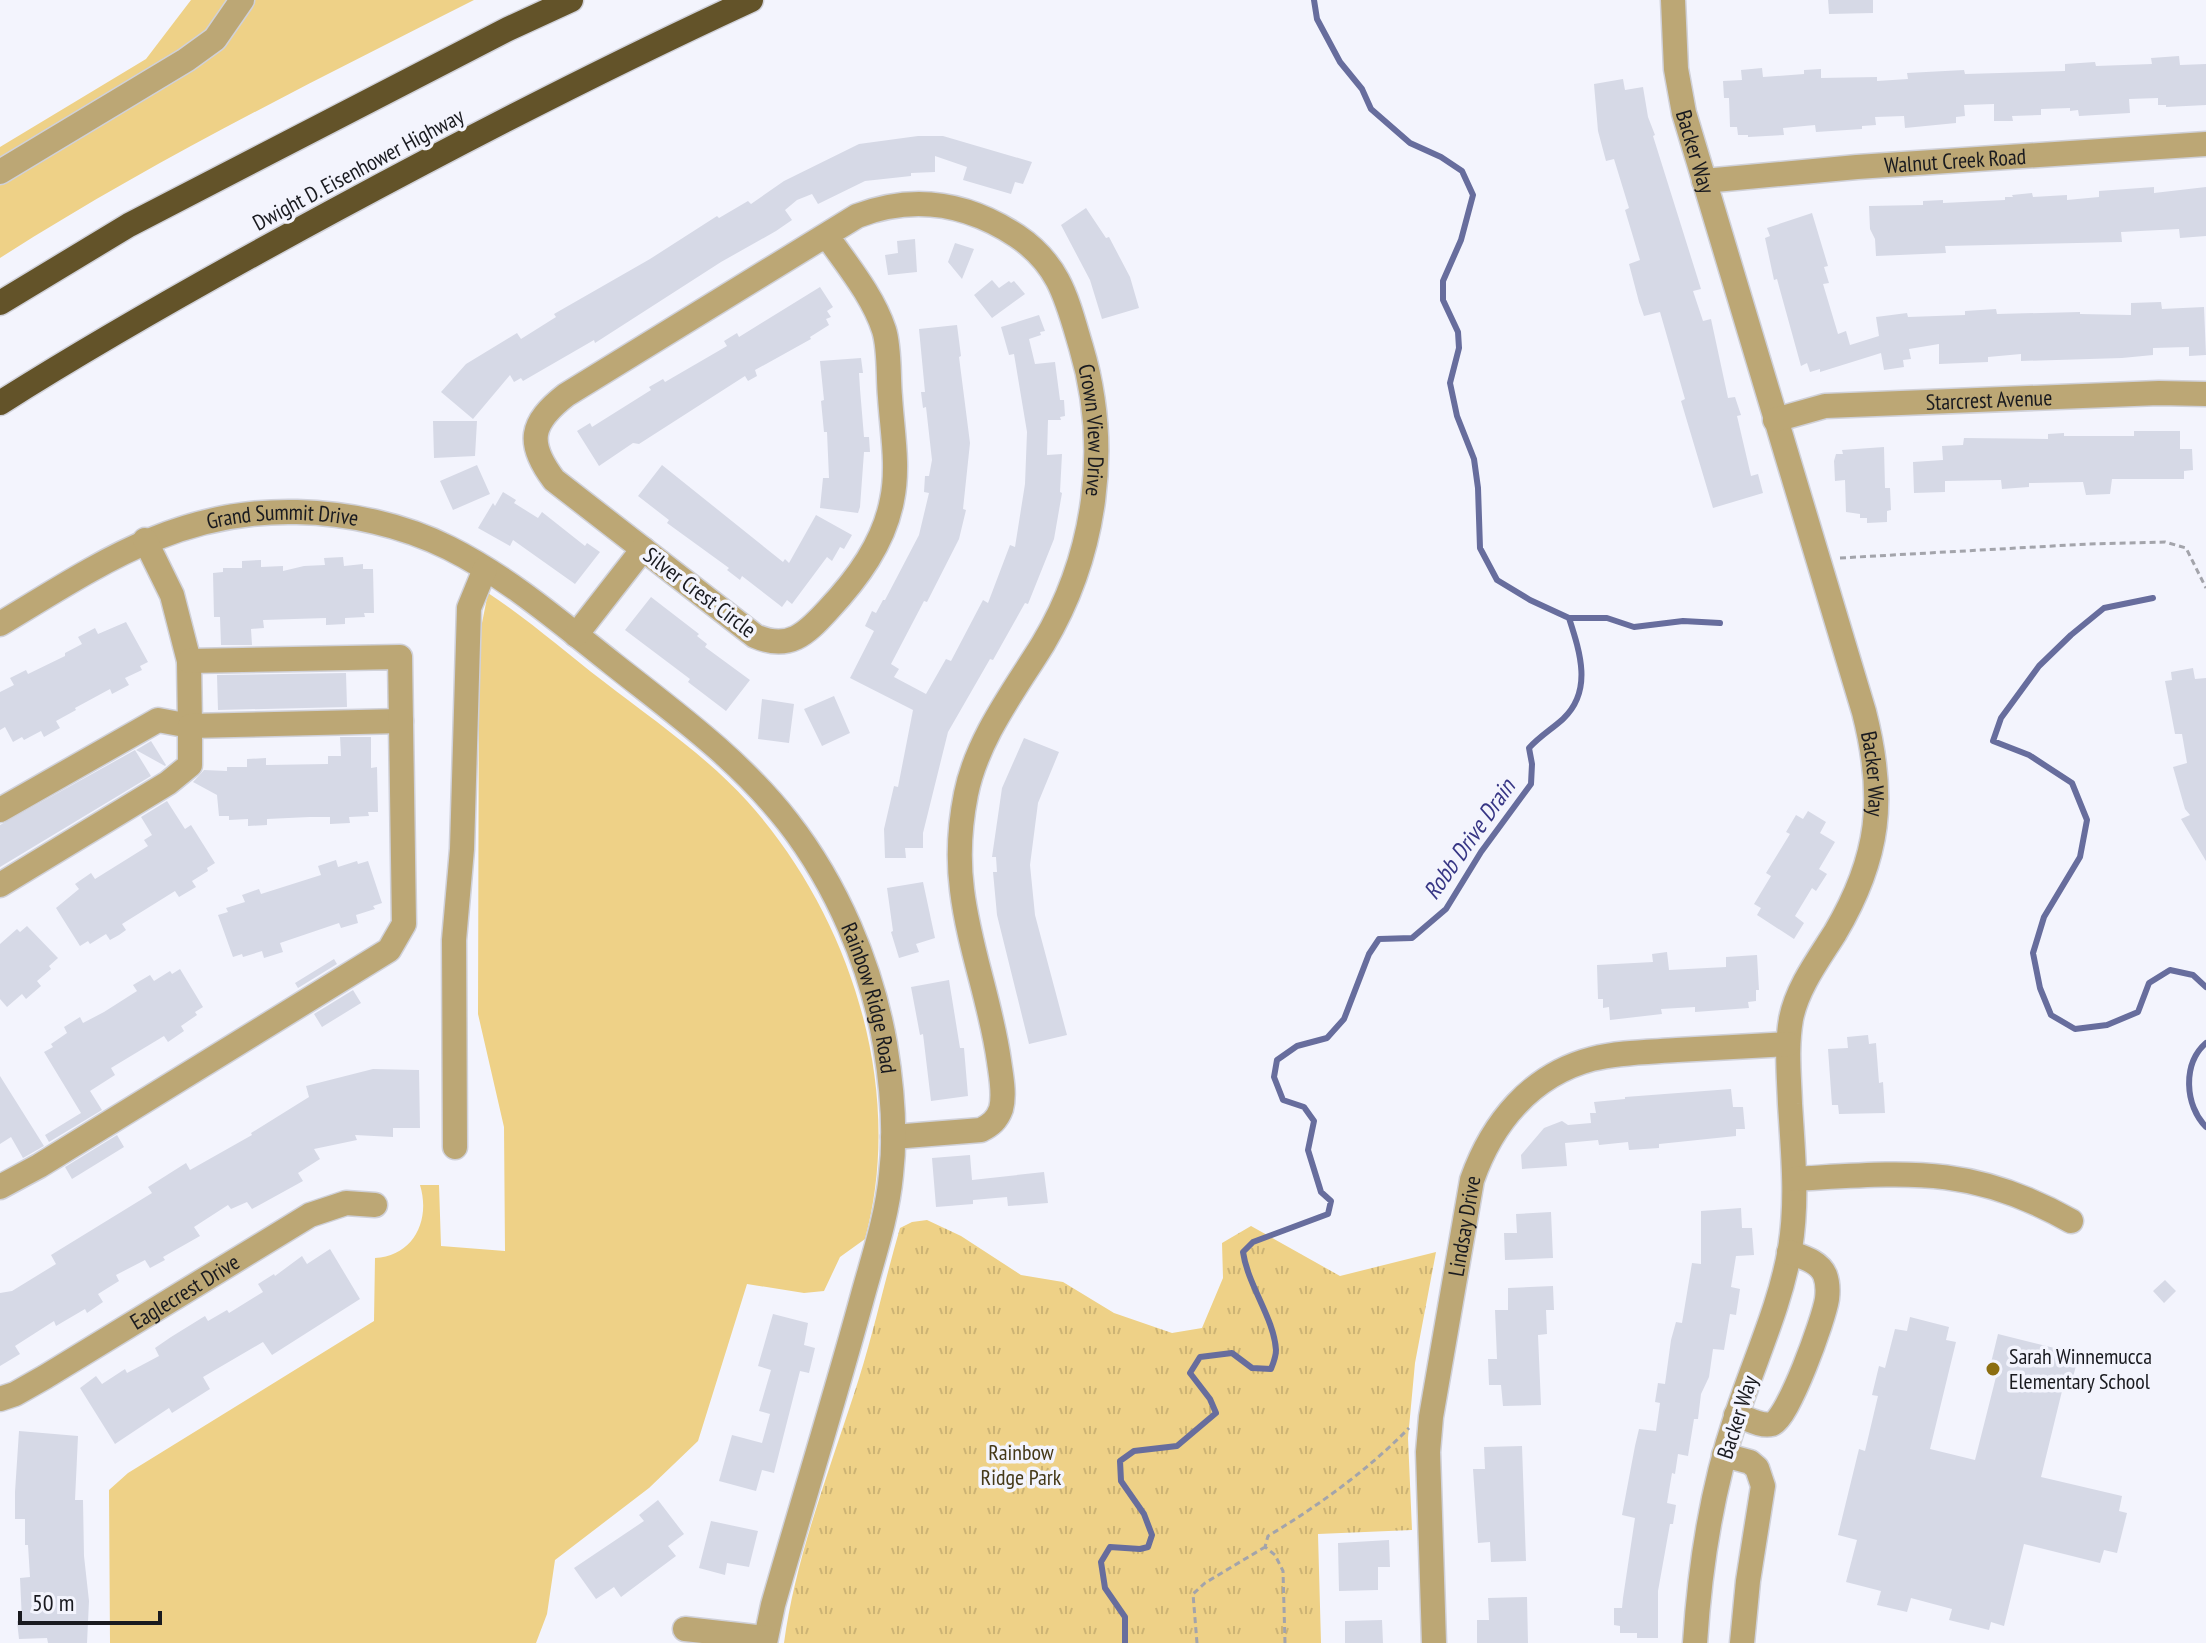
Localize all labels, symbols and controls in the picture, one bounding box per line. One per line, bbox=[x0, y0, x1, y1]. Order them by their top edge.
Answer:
street label: Dwight D. Eisenhower Highway bbox=[248, 101, 469, 237]
street label: Backer Way bbox=[1670, 106, 1722, 197]
street label: Walnut Creek Road bbox=[1883, 142, 2027, 179]
street label: Crown View Drive bbox=[1072, 361, 1110, 498]
street label: Starcrest Avenue bbox=[1925, 383, 2053, 416]
street label: Grand Summit Drive bbox=[204, 498, 361, 535]
street label: Silver Crest Circle bbox=[638, 541, 762, 643]
street label: Backer Way bbox=[1855, 729, 1890, 818]
water label: Robb Drive Drain bbox=[1416, 772, 1523, 905]
street label: Rainbow Ridge Road bbox=[835, 918, 903, 1075]
street label: Lindsay Drive bbox=[1442, 1174, 1486, 1279]
street label: Eaglecrest Drive bbox=[125, 1248, 244, 1336]
place label: Sarah Winnemucca Elementary School bbox=[2009, 1342, 2152, 1395]
marker: Sarah Winnemucca Elementary School bbox=[1984, 1360, 2002, 1378]
street label: Backer Way bbox=[1710, 1371, 1764, 1462]
park label: Rainbow Ridge Park bbox=[981, 1438, 1062, 1491]
scale bar bbox=[20, 1575, 160, 1625]
text: 50 m bbox=[32, 1587, 74, 1618]

